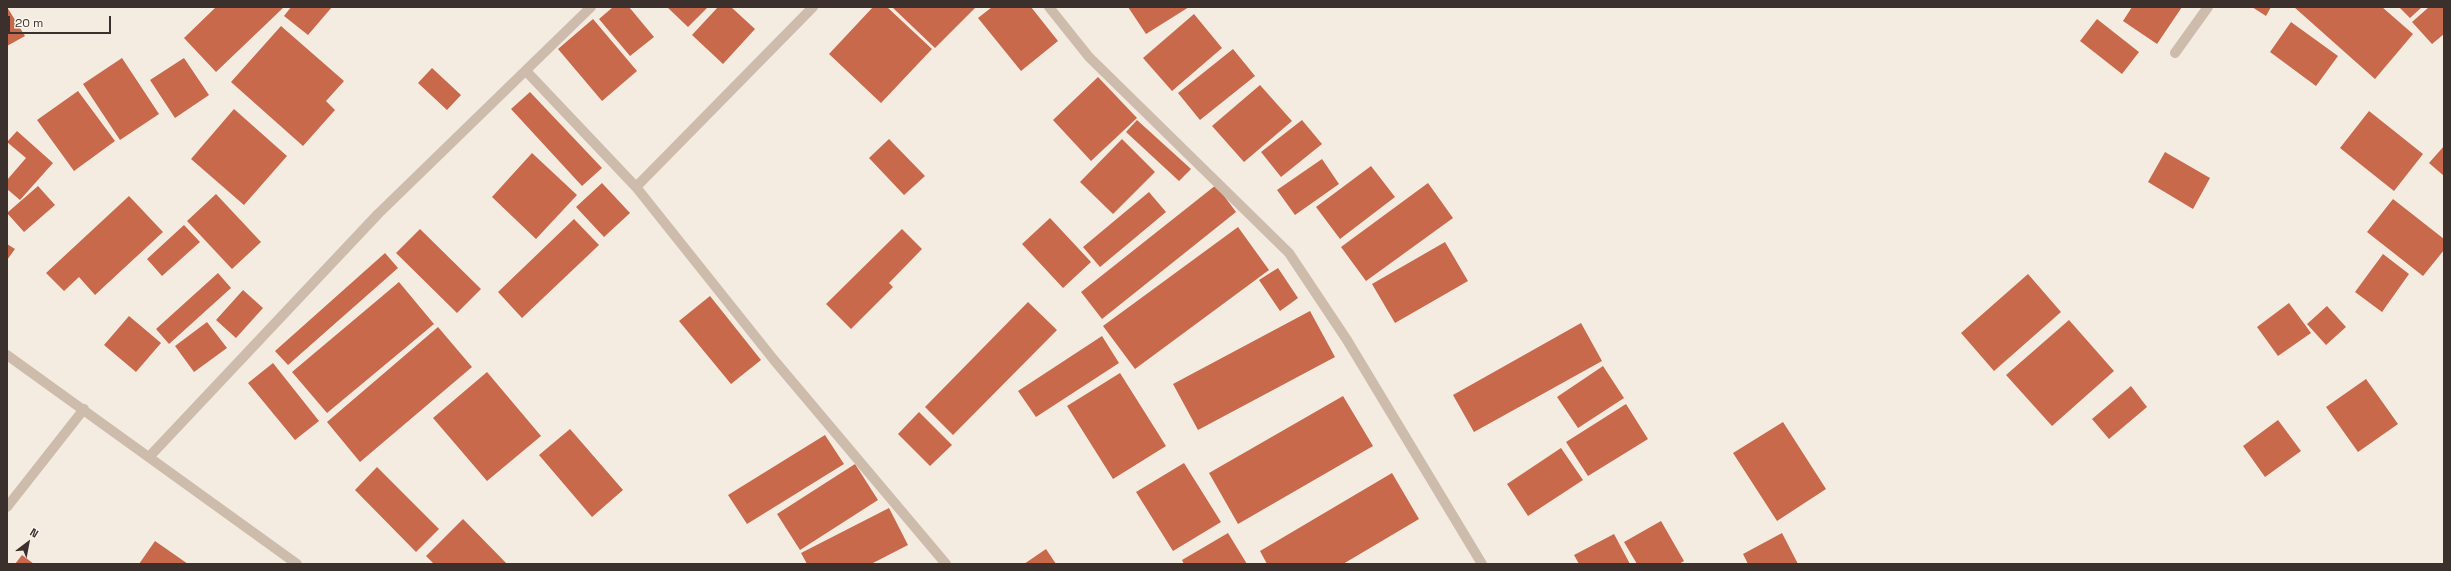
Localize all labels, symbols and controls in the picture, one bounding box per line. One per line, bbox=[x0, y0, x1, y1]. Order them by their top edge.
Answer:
scale bar bbox=[10, 8, 113, 34]
text: 20 m bbox=[15, 15, 43, 31]
north arrow bbox=[8, 523, 48, 563]
text: N bbox=[28, 525, 41, 541]

